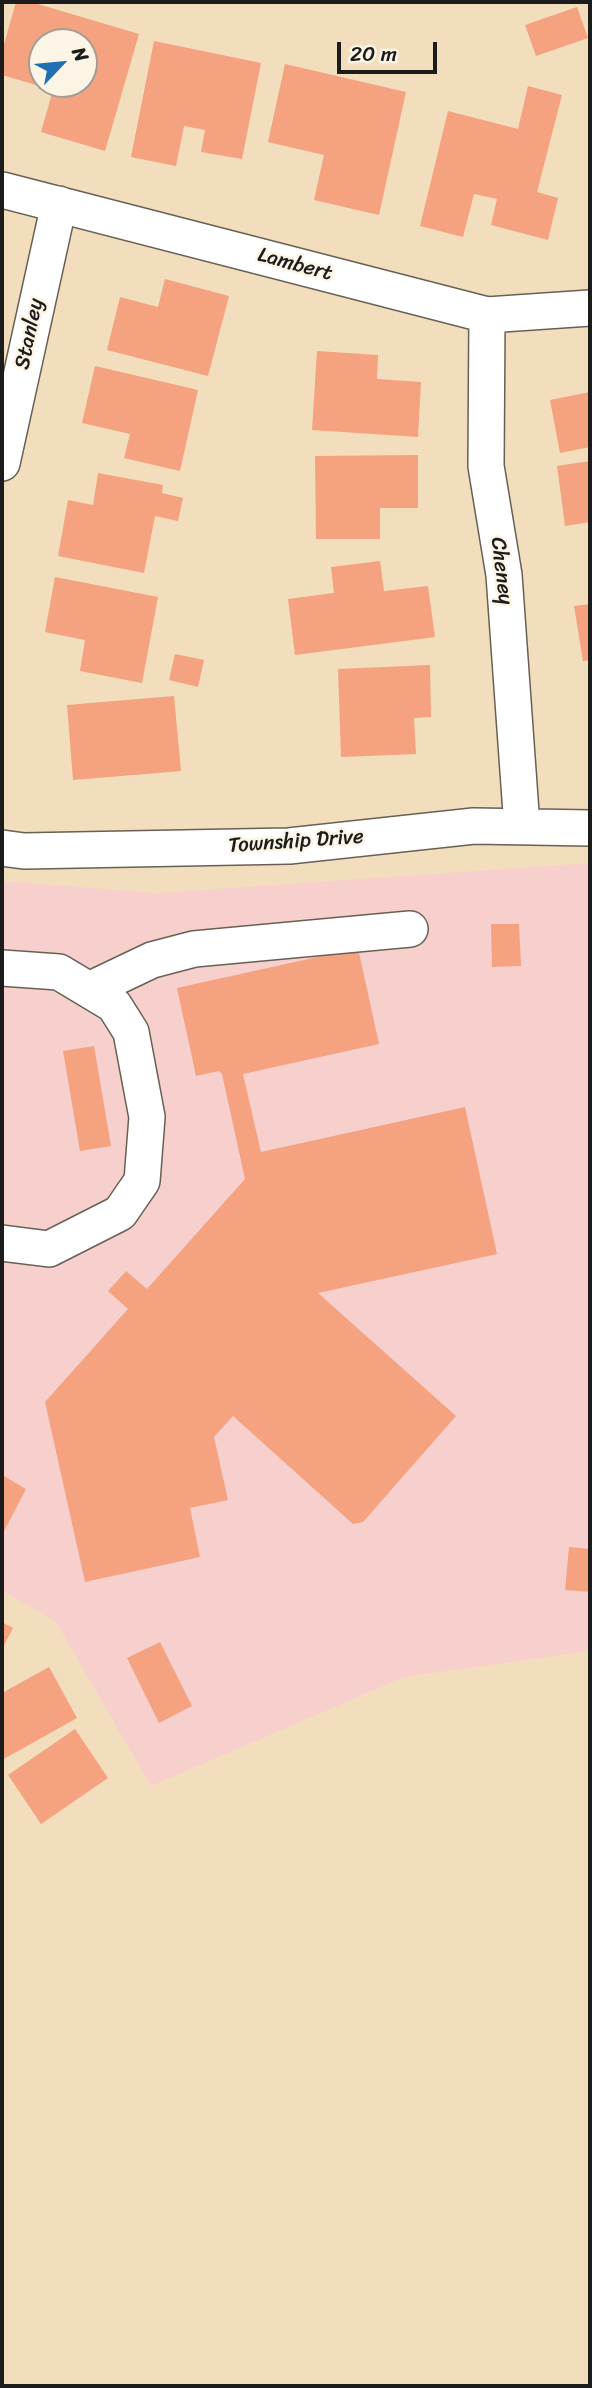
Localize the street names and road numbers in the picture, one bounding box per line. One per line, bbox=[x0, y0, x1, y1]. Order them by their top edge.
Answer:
street label: Lambert bbox=[255, 243, 335, 287]
street label: Stanley bbox=[10, 296, 50, 372]
street label: Cheney bbox=[484, 536, 518, 606]
street label: Township Drive bbox=[227, 825, 365, 859]

